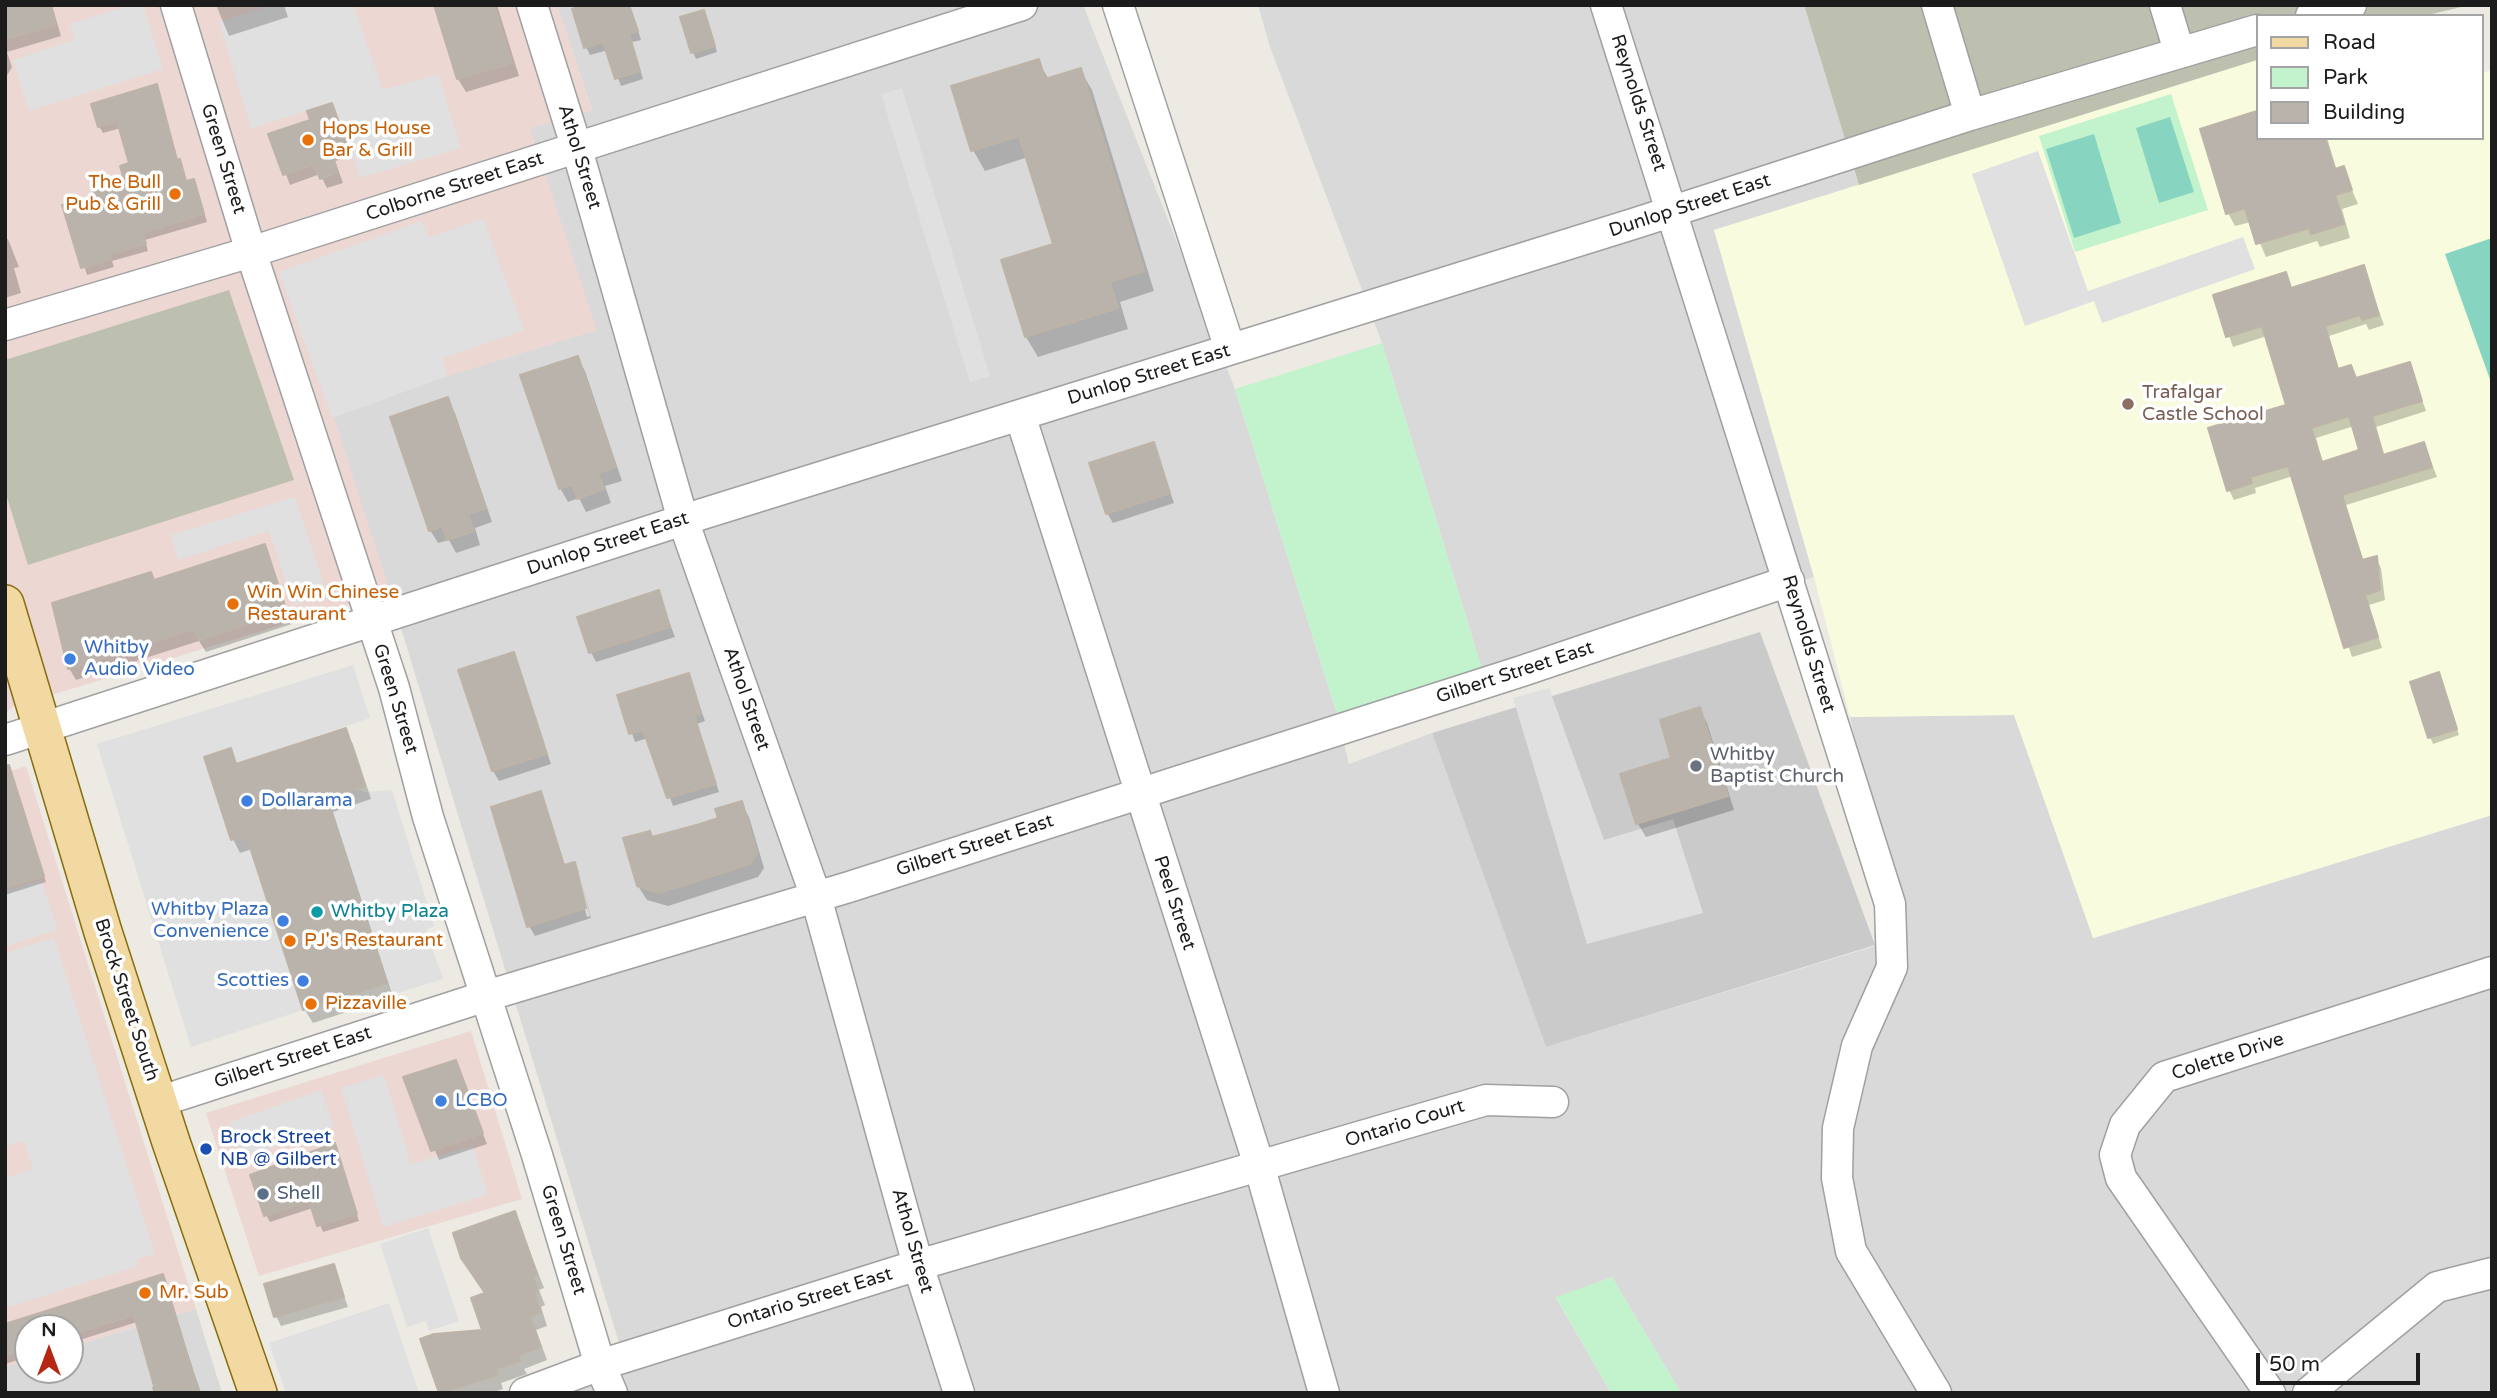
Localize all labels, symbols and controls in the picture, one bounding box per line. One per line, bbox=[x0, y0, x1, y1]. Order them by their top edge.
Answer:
legend bbox=[2256, 14, 2483, 140]
text: Road bbox=[2323, 30, 2376, 55]
street label: Reynolds Street bbox=[1605, 32, 1671, 174]
text: Park bbox=[2323, 65, 2368, 90]
text: Building bbox=[2323, 100, 2405, 125]
street label: Green Street bbox=[195, 101, 251, 217]
street label: Athol Street bbox=[552, 102, 606, 212]
place label: Hops House Bar & Grill bbox=[322, 118, 431, 162]
marker: Hops House Bar & Grill bbox=[300, 132, 316, 148]
street label: Colborne Street East bbox=[363, 148, 547, 226]
street label: Dunlop Street East bbox=[1606, 169, 1774, 243]
place label: The Bull Pub & Grill bbox=[65, 172, 161, 216]
marker: The Bull Pub & Grill bbox=[167, 186, 183, 202]
street label: Dunlop Street East bbox=[1065, 339, 1233, 411]
place label: Trafalgar Castle School bbox=[2142, 382, 2264, 426]
marker: Trafalgar Castle School bbox=[2120, 396, 2136, 412]
street label: Dunlop Street East bbox=[524, 507, 692, 581]
street label: Reynolds Street bbox=[1776, 572, 1840, 716]
place label: Win Win Chinese Restaurant bbox=[247, 582, 399, 626]
marker: Win Win Chinese Restaurant bbox=[225, 596, 241, 612]
place label: Whitby Audio Video bbox=[84, 637, 195, 681]
street label: Gilbert Street East bbox=[1433, 637, 1597, 709]
street label: Green Street bbox=[367, 641, 423, 757]
street label: Athol Street bbox=[718, 644, 774, 754]
marker: Whitby Audio Video bbox=[62, 651, 78, 667]
place label: Whitby Baptist Church bbox=[1710, 744, 1844, 788]
marker: Whitby Baptist Church bbox=[1688, 758, 1704, 774]
place label: Dollarama bbox=[261, 790, 353, 812]
marker: Dollarama bbox=[239, 793, 255, 809]
street label: Gilbert Street East bbox=[893, 810, 1057, 882]
street label: Peel Street bbox=[1148, 853, 1200, 953]
place label: Whitby Plaza Convenience bbox=[151, 899, 269, 943]
place label: Whitby Plaza bbox=[331, 901, 449, 923]
marker: Whitby Plaza bbox=[309, 904, 325, 920]
marker: Whitby Plaza Convenience bbox=[275, 913, 291, 929]
street label: Brock Street South bbox=[89, 916, 163, 1084]
place label: PJ's Restaurant bbox=[304, 930, 443, 952]
marker: PJ's Restaurant bbox=[282, 933, 298, 949]
place label: Scotties bbox=[217, 970, 289, 992]
marker: Scotties bbox=[295, 973, 311, 989]
place label: Pizzaville bbox=[325, 993, 407, 1015]
marker: Pizzaville bbox=[303, 996, 319, 1012]
street label: Gilbert Street East bbox=[211, 1022, 375, 1094]
street label: Colette Drive bbox=[2169, 1028, 2287, 1086]
place label: LCBO bbox=[455, 1090, 508, 1112]
marker: LCBO bbox=[433, 1093, 449, 1109]
street label: Ontario Court bbox=[1343, 1095, 1467, 1153]
place label: Brock Street NB @ Gilbert bbox=[220, 1127, 336, 1171]
marker: Brock Street NB @ Gilbert bbox=[198, 1141, 214, 1157]
street label: Green Street bbox=[535, 1182, 591, 1298]
place label: Shell bbox=[277, 1183, 320, 1205]
marker: Shell bbox=[255, 1186, 271, 1202]
street label: Athol Street bbox=[886, 1186, 938, 1296]
street label: Ontario Street East bbox=[725, 1263, 895, 1335]
place label: Mr. Sub bbox=[159, 1282, 229, 1304]
marker: Mr. Sub bbox=[137, 1285, 153, 1301]
north arrow bbox=[14, 1314, 84, 1384]
text: N bbox=[41, 1319, 57, 1341]
scale bar bbox=[2259, 1338, 2424, 1382]
text: 50 m bbox=[2269, 1352, 2320, 1377]

